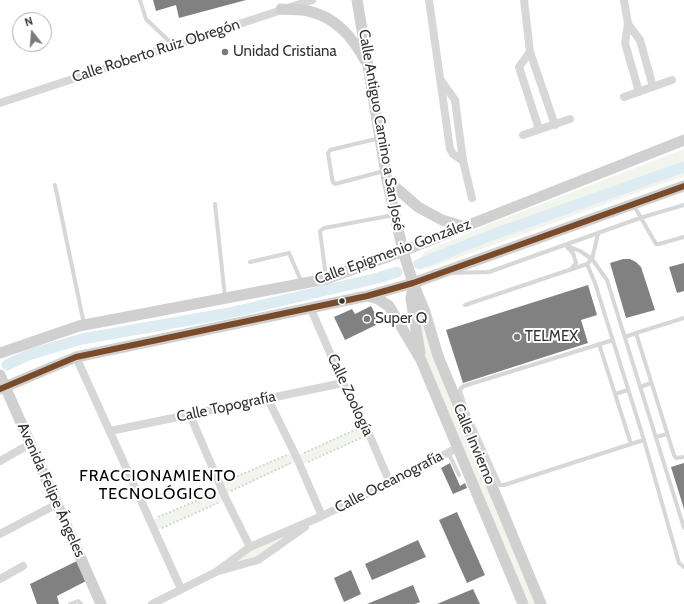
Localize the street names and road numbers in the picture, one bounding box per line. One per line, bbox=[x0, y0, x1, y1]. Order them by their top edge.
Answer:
street label: Calle Roberto Ruiz Obregón bbox=[70, 15, 242, 87]
street label: Calle Antiguo Camino a San José bbox=[354, 28, 408, 232]
street label: Calle Epigmenio González bbox=[312, 215, 474, 289]
street label: Calle Zoología bbox=[323, 351, 377, 439]
street label: Calle Topografía bbox=[175, 388, 277, 426]
street label: Calle Invierno bbox=[449, 401, 499, 487]
street label: Avenida Felipe Ángeles bbox=[13, 420, 89, 560]
street label: Calle Oceanografía bbox=[332, 447, 446, 517]

